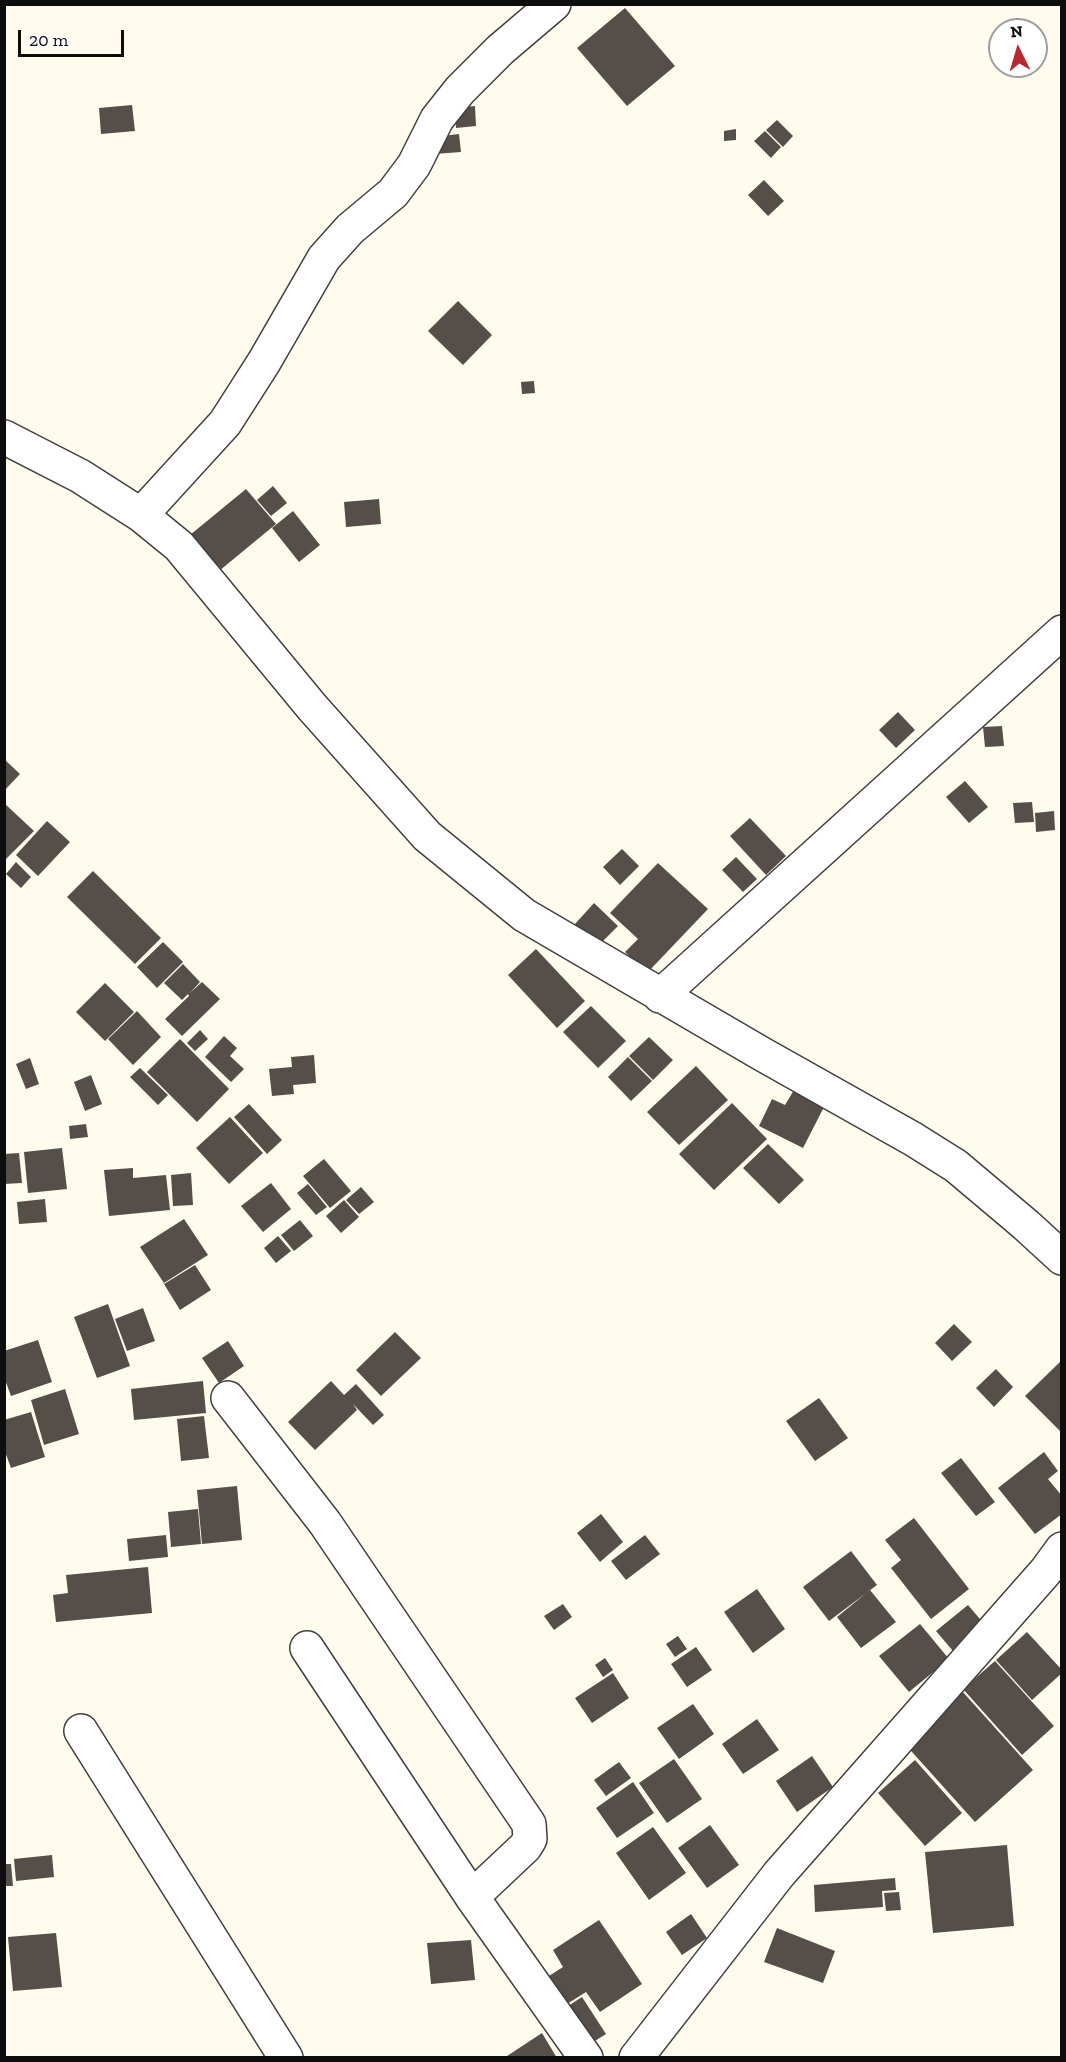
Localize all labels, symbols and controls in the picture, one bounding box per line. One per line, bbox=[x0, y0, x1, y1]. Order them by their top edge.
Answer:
scale bar bbox=[21, 18, 128, 56]
north arrow bbox=[988, 18, 1048, 78]
text: N bbox=[1010, 22, 1023, 42]
text: 20 m bbox=[29, 29, 68, 51]

